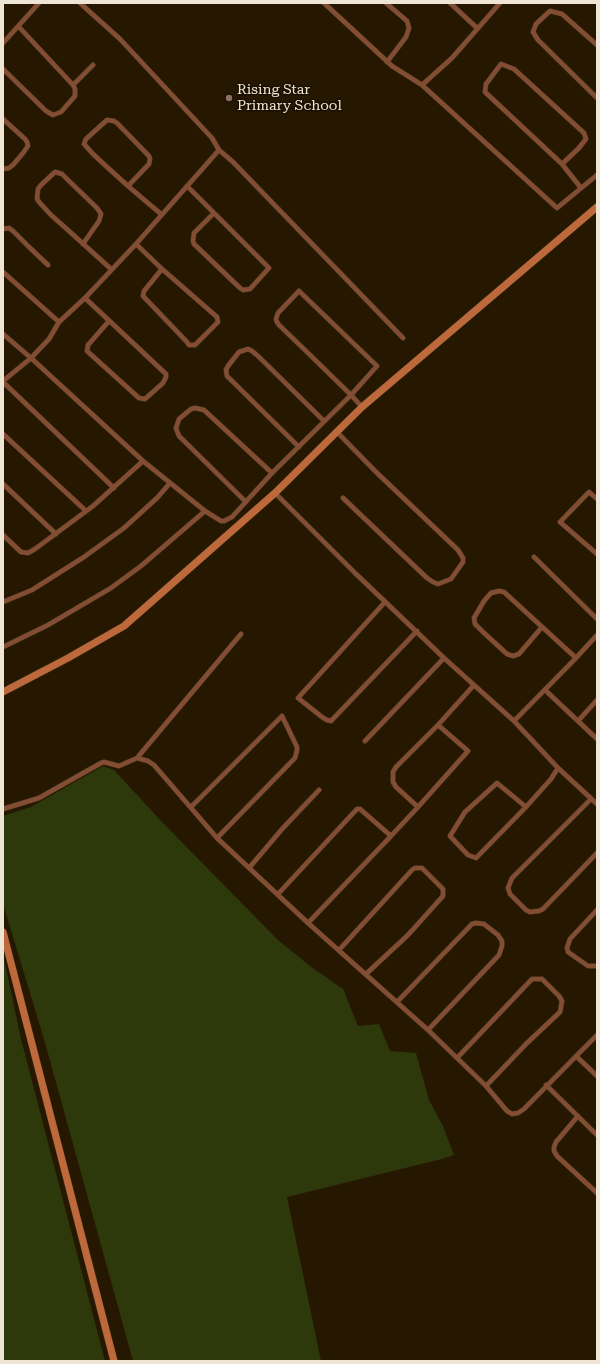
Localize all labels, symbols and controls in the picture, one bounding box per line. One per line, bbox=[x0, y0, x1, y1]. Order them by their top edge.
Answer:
place label: Rising Star Primary School bbox=[237, 82, 342, 114]
marker: Rising Star Primary School bbox=[224, 93, 234, 103]

